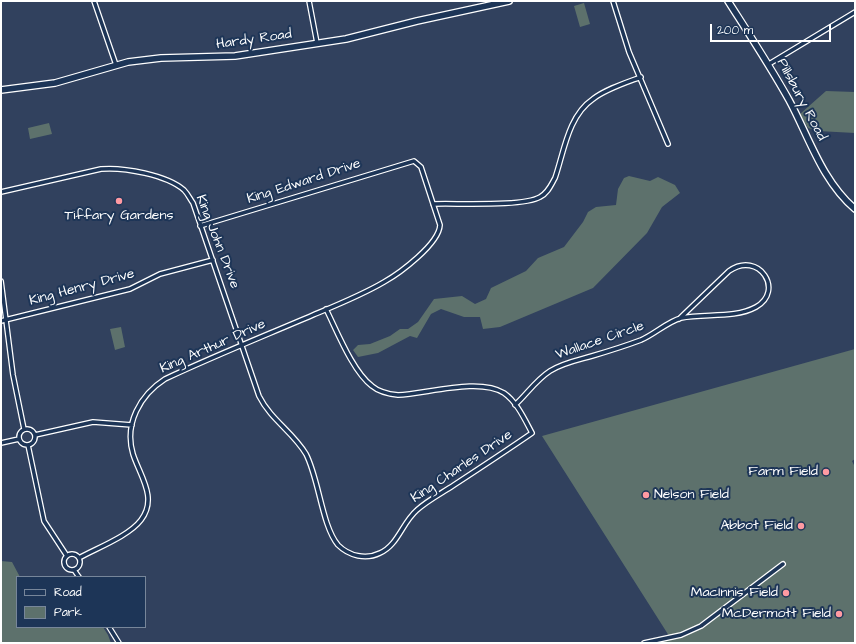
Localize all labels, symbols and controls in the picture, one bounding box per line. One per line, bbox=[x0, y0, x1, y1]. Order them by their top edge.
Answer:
scale bar bbox=[712, 16, 833, 42]
text: 200 m bbox=[717, 22, 753, 39]
street label: Hardy Road bbox=[215, 26, 293, 54]
street label: Pillsbury Road bbox=[772, 56, 830, 144]
street label: King Edward Drive bbox=[245, 156, 363, 208]
street label: King John Drive bbox=[191, 193, 243, 291]
marker: Tiffary Gardens bbox=[114, 196, 124, 206]
place label: Tiffary Gardens bbox=[65, 208, 173, 224]
street label: King Henry Drive bbox=[28, 266, 136, 310]
street label: King Arthur Drive bbox=[158, 316, 268, 378]
street label: Wallace Circle bbox=[554, 318, 646, 364]
street label: King Charles Drive bbox=[408, 427, 516, 507]
place label: Farm Field bbox=[748, 464, 818, 480]
marker: Farm Field bbox=[821, 467, 831, 477]
place label: Nelson Field bbox=[654, 487, 729, 503]
marker: Nelson Field bbox=[641, 490, 651, 500]
place label: Abbot Field bbox=[720, 518, 793, 534]
marker: Abbot Field bbox=[796, 521, 806, 531]
legend bbox=[16, 576, 146, 628]
text: Road bbox=[54, 584, 82, 601]
place label: MacInnis Field bbox=[691, 585, 778, 601]
marker: MacInnis Field bbox=[781, 588, 791, 598]
text: Park bbox=[54, 604, 82, 621]
place label: McDermott Field bbox=[722, 606, 831, 622]
marker: McDermott Field bbox=[834, 609, 844, 619]

